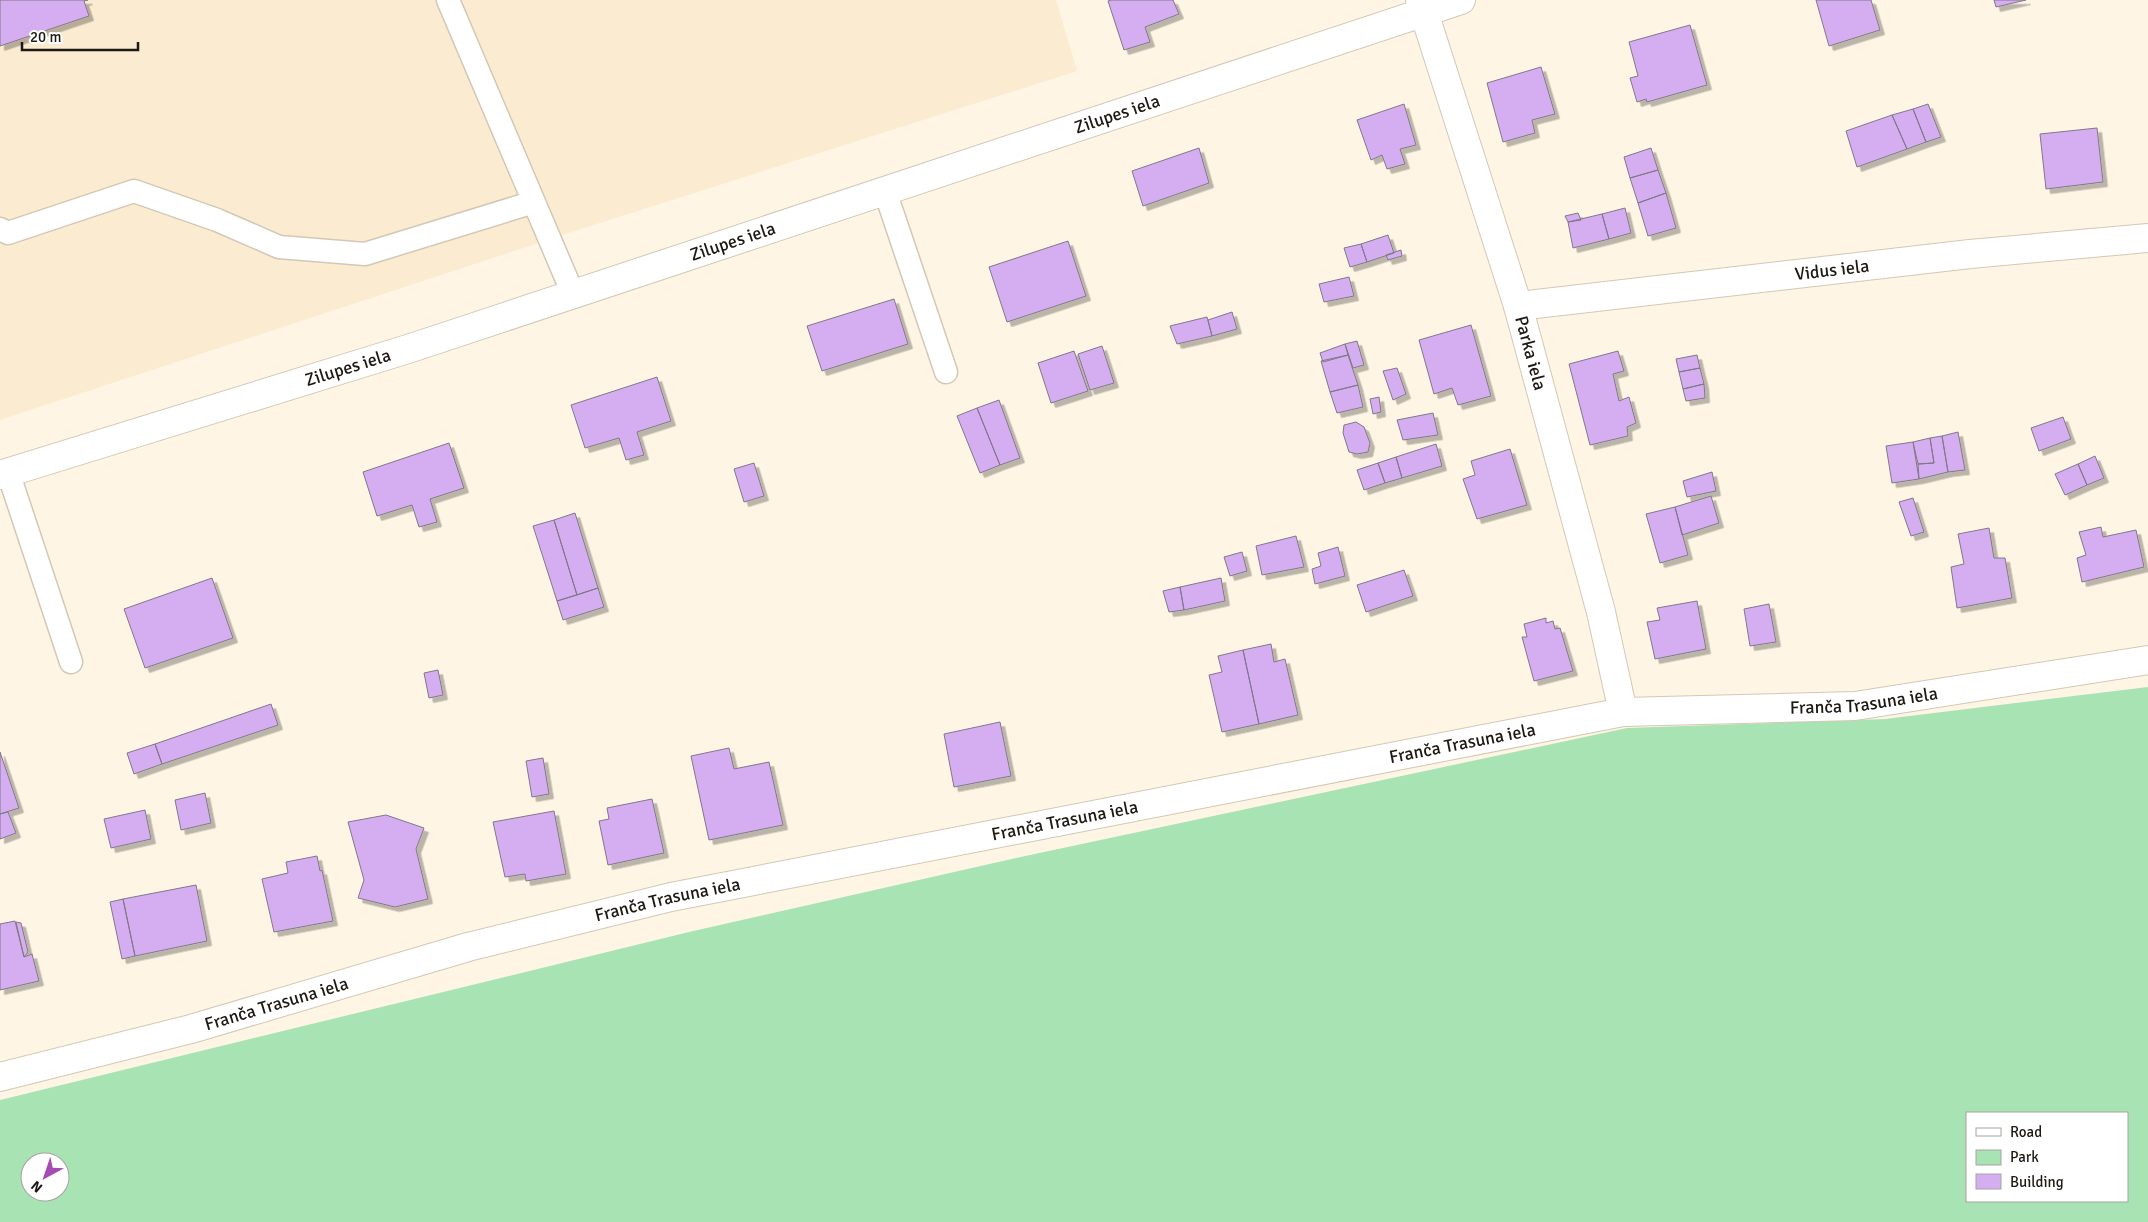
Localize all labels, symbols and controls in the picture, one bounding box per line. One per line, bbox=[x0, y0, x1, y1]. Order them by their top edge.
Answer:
scale bar bbox=[22, 20, 139, 52]
text: 20 m bbox=[30, 28, 61, 46]
street label: Zilupes iela bbox=[1071, 90, 1163, 138]
street label: Zilupes iela bbox=[687, 217, 778, 266]
street label: Vidus iela bbox=[1793, 255, 1870, 285]
street label: Parka iela bbox=[1510, 313, 1551, 393]
street label: Zilupes iela bbox=[302, 344, 393, 391]
street label: Franča Trasuna iela bbox=[1790, 682, 1939, 719]
street label: Franča Trasuna iela bbox=[1387, 718, 1537, 768]
street label: Franča Trasuna iela bbox=[990, 795, 1140, 845]
street label: Franča Trasuna iela bbox=[592, 873, 742, 926]
street label: Franča Trasuna iela bbox=[202, 972, 351, 1035]
legend bbox=[1966, 1112, 2128, 1202]
text: Road bbox=[2010, 1123, 2042, 1141]
text: Park bbox=[2010, 1148, 2039, 1166]
north arrow bbox=[20, 1152, 70, 1202]
text: Building bbox=[2010, 1173, 2064, 1191]
text: N bbox=[28, 1177, 46, 1196]

